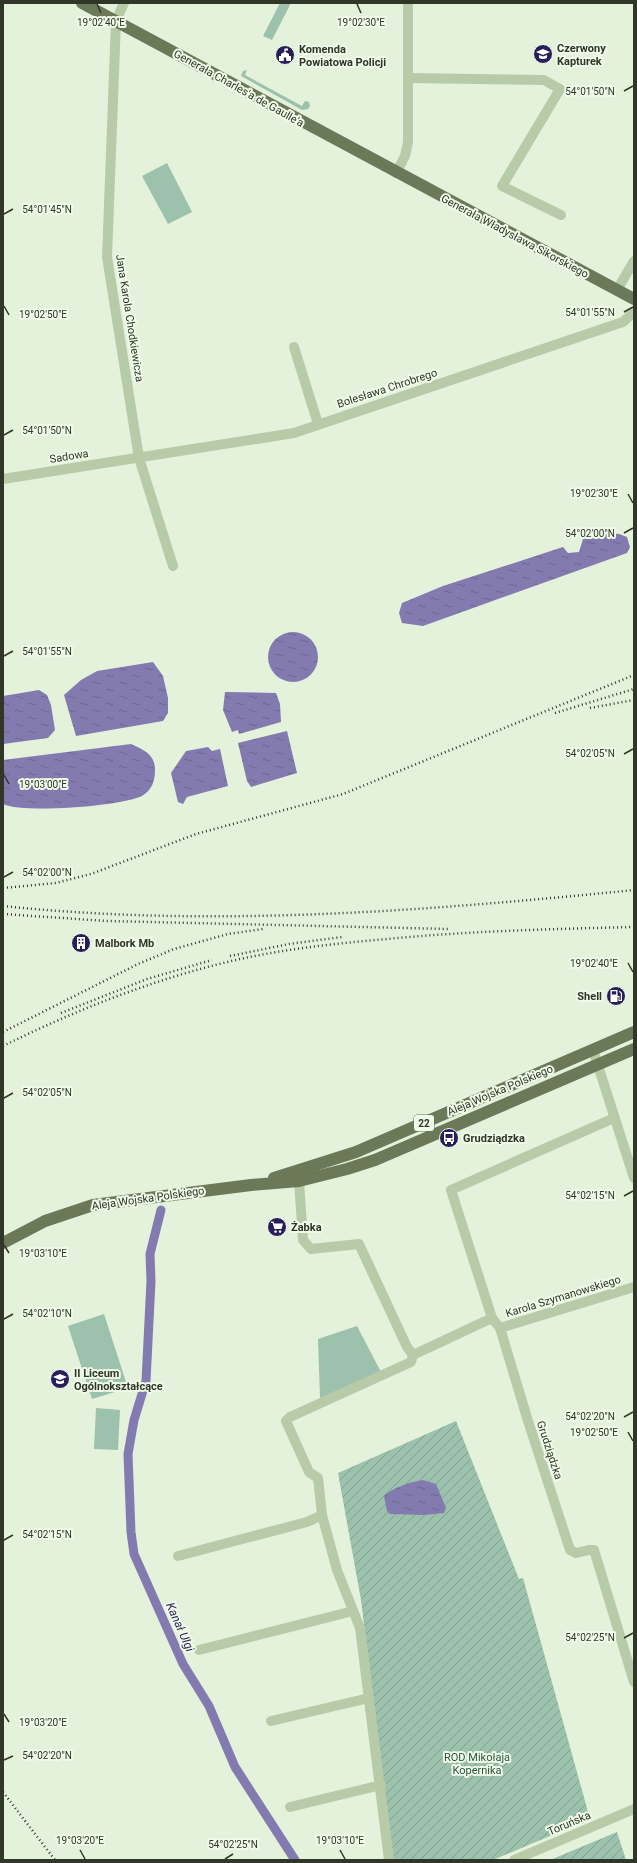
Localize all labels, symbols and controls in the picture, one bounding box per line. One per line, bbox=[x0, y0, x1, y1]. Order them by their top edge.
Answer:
text: 19°02'40"E bbox=[77, 17, 125, 28]
text: 19°02'30"E bbox=[337, 17, 385, 28]
place label: Czerwony Kapturek bbox=[557, 42, 606, 68]
place label: Komenda Powiatowa Policji bbox=[299, 43, 386, 69]
school or university icon: Czerwony Kapturek bbox=[532, 43, 554, 65]
public building icon: Komenda Powiatowa Policji bbox=[274, 44, 296, 66]
street label: Generała Charles'a de Gaulle'a bbox=[171, 47, 306, 130]
text: 54°01'50"N bbox=[565, 86, 615, 97]
street label: Generała Władysława Sikorskiego bbox=[439, 192, 591, 281]
text: 54°01'45"N bbox=[22, 204, 72, 215]
street label: Jana Karola Chodkiewicza bbox=[113, 253, 146, 383]
text: 54°01'55"N bbox=[565, 307, 615, 318]
text: 19°02'50"E bbox=[19, 309, 67, 320]
street label: Bolesława Chrobrego bbox=[335, 366, 439, 411]
text: 54°01'50"N bbox=[22, 425, 72, 436]
street label: Sadowa bbox=[49, 447, 89, 466]
text: 19°02'30"E bbox=[570, 488, 618, 499]
text: 54°02'00"N bbox=[565, 528, 615, 539]
text: 54°01'55"N bbox=[22, 646, 72, 657]
text: 54°02'05"N bbox=[565, 748, 615, 759]
text: 19°03'00"E bbox=[19, 779, 67, 790]
text: 54°02'00"N bbox=[22, 867, 72, 878]
building icon: Malbork Mb bbox=[70, 932, 92, 954]
place label: Malbork Mb bbox=[95, 937, 154, 950]
text: 19°02'40"E bbox=[570, 958, 618, 969]
fuel station icon: Shell bbox=[605, 985, 627, 1007]
place label: Shell bbox=[577, 990, 602, 1003]
street label: Aleja Wojska Polskiego bbox=[445, 1062, 555, 1119]
text: 54°02'05"N bbox=[22, 1087, 72, 1098]
road number: 22 bbox=[414, 1115, 434, 1131]
bus stop icon: Grudziądzka bbox=[438, 1127, 460, 1149]
place label: Grudziądzka bbox=[463, 1132, 525, 1145]
street label: Aleja Wojska Polskiego bbox=[91, 1184, 205, 1213]
text: 54°02'15"N bbox=[565, 1190, 615, 1201]
supermarket icon: Żabka bbox=[266, 1216, 288, 1238]
place label: Żabka bbox=[291, 1220, 322, 1234]
text: 19°03'10"E bbox=[19, 1248, 67, 1259]
street label: Karola Szymanowskiego bbox=[504, 1273, 622, 1320]
text: 54°02'10"N bbox=[22, 1308, 72, 1319]
place label: II Liceum Ogólnokształcące bbox=[74, 1367, 163, 1393]
school or university icon: II Liceum Ogólnokształcące bbox=[49, 1368, 71, 1390]
text: 54°02'20"N bbox=[565, 1411, 615, 1422]
street label: Grudziądzka bbox=[534, 1419, 565, 1481]
text: 19°02'50"E bbox=[570, 1427, 618, 1438]
text: 54°02'15"N bbox=[22, 1529, 72, 1540]
water label: Kanał Ulgi bbox=[163, 1600, 197, 1654]
text: 54°02'25"N bbox=[565, 1632, 615, 1643]
text: 19°03'20"E bbox=[19, 1717, 67, 1728]
text: 54°02'20"N bbox=[22, 1750, 72, 1761]
park label: ROD Mikołaja Kopernika bbox=[444, 1751, 510, 1777]
street label: Toruńska bbox=[546, 1809, 593, 1838]
text: 19°03'20"E bbox=[56, 1835, 104, 1846]
text: 19°03'10"E bbox=[316, 1835, 364, 1846]
text: 54°02'25"N bbox=[208, 1839, 258, 1850]

